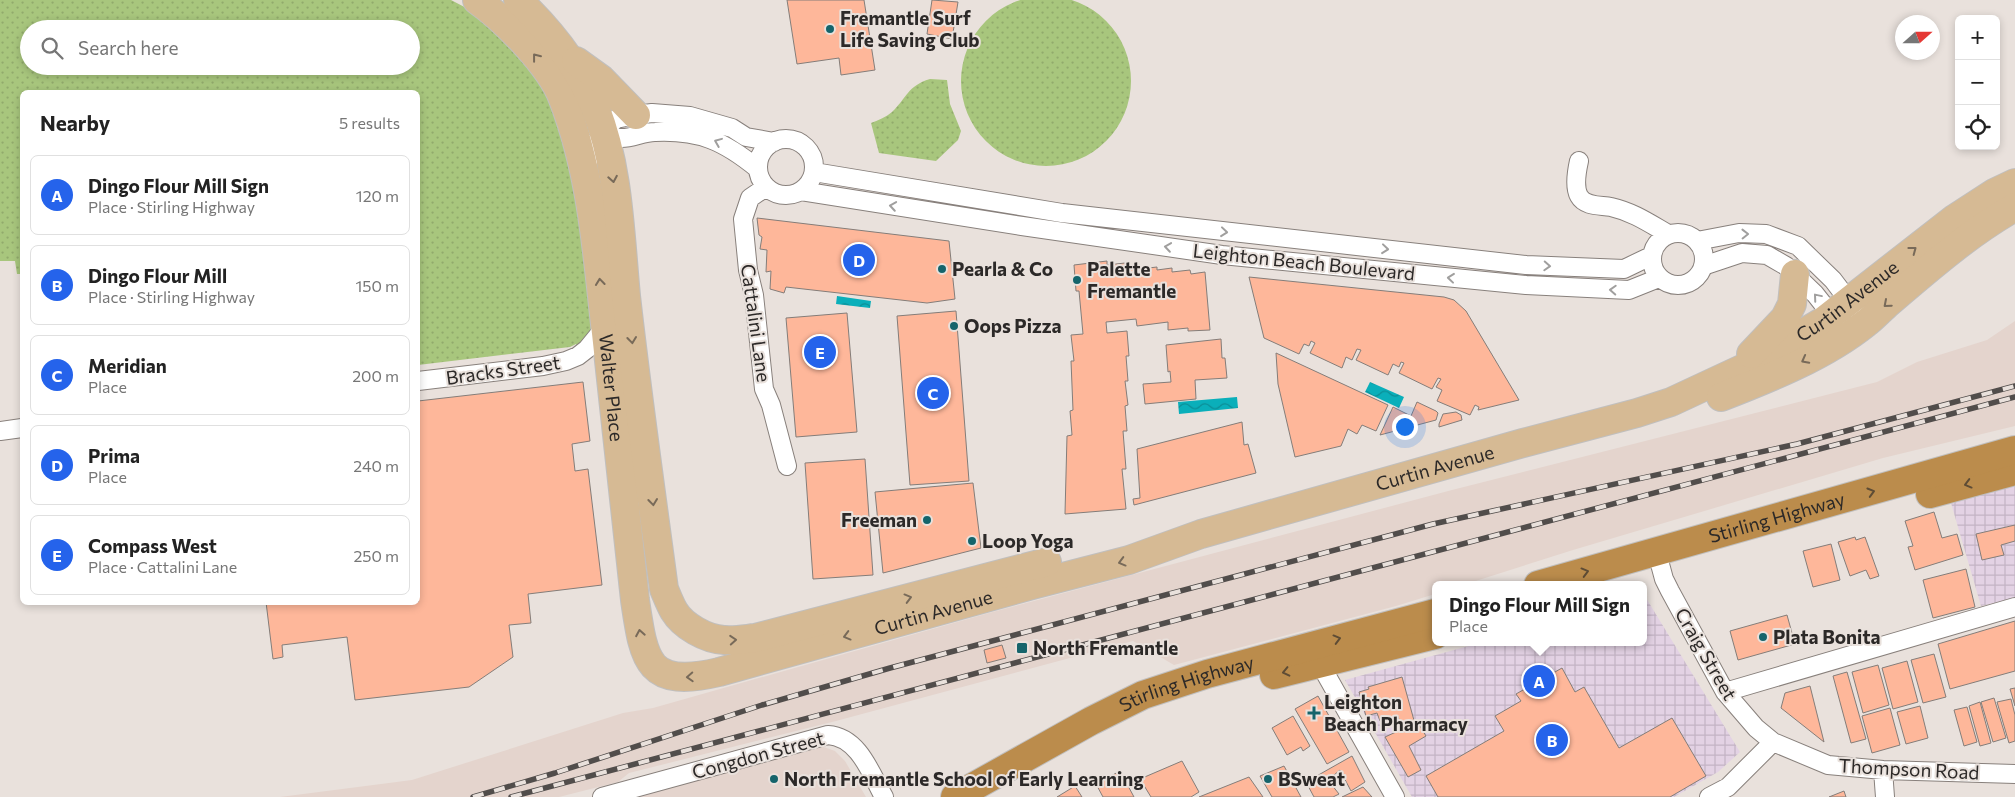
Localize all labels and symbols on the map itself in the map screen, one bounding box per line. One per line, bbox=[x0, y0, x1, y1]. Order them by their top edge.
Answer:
place label: Fremantle Surf Life Saving Club bbox=[840, 6, 980, 51]
north arrow bbox=[1895, 15, 1940, 60]
marker: Fremantle Surf Life Saving Club bbox=[824, 23, 836, 35]
one-way arrow bbox=[533, 54, 541, 63]
one-way arrow bbox=[714, 138, 723, 148]
one-way arrow bbox=[608, 175, 618, 184]
one-way arrow bbox=[889, 201, 897, 212]
one-way arrow bbox=[1220, 226, 1228, 237]
one-way arrow bbox=[1741, 229, 1749, 239]
street label: Leighton Beach Boulevard bbox=[1192, 238, 1416, 285]
pin: D bbox=[843, 241, 875, 279]
one-way arrow bbox=[1163, 242, 1171, 253]
one-way arrow bbox=[1382, 244, 1390, 255]
one-way arrow bbox=[1907, 247, 1917, 256]
street label: Curtin Avenue bbox=[1792, 255, 1903, 346]
place label: Pearla & Co bbox=[952, 257, 1053, 280]
place label: Palette Fremantle bbox=[1087, 257, 1176, 302]
one-way arrow bbox=[1543, 260, 1551, 271]
street label: Cattalini Lane bbox=[737, 262, 776, 384]
marker: Pearla & Co bbox=[936, 263, 948, 275]
one-way arrow bbox=[1447, 273, 1455, 284]
marker: Palette Fremantle bbox=[1071, 274, 1083, 286]
one-way arrow bbox=[595, 278, 606, 286]
one-way arrow bbox=[1609, 284, 1617, 295]
one-way arrow bbox=[1814, 294, 1823, 303]
one-way arrow bbox=[1884, 298, 1893, 307]
place label: Oops Pizza bbox=[964, 314, 1062, 337]
marker: Oops Pizza bbox=[948, 320, 960, 332]
street label: Walter Place bbox=[595, 333, 629, 443]
pin: E bbox=[804, 333, 836, 371]
one-way arrow bbox=[626, 337, 637, 345]
street label: Bracks Street bbox=[444, 350, 562, 389]
one-way arrow bbox=[1802, 354, 1811, 364]
pin: C bbox=[917, 374, 949, 412]
your location bbox=[1392, 414, 1418, 440]
street label: Curtin Avenue bbox=[1373, 440, 1496, 495]
one-way arrow bbox=[1964, 478, 1972, 489]
street label: Stirling Highway bbox=[1706, 487, 1847, 547]
one-way arrow bbox=[1866, 487, 1875, 497]
one-way arrow bbox=[647, 498, 658, 506]
place label: Freeman bbox=[841, 508, 917, 531]
marker: Freeman bbox=[921, 514, 933, 526]
place label: Loop Yoga bbox=[982, 529, 1073, 552]
marker: Loop Yoga bbox=[966, 535, 978, 547]
one-way arrow bbox=[1117, 556, 1126, 567]
one-way arrow bbox=[1581, 567, 1590, 578]
street label: Curtin Avenue bbox=[871, 585, 995, 639]
one-way arrow bbox=[903, 593, 912, 604]
street label: Craig Street bbox=[1671, 603, 1742, 704]
place label: Plata Bonita bbox=[1773, 625, 1880, 648]
one-way arrow bbox=[635, 629, 645, 638]
one-way arrow bbox=[843, 631, 851, 641]
marker: Plata Bonita bbox=[1757, 631, 1769, 643]
one-way arrow bbox=[729, 634, 737, 645]
one-way arrow bbox=[1333, 634, 1341, 645]
place label: North Fremantle bbox=[1033, 636, 1178, 659]
marker: North Fremantle bbox=[1015, 641, 1029, 655]
street label: Stirling Highway bbox=[1115, 650, 1256, 716]
pin: A bbox=[1523, 662, 1555, 700]
one-way arrow bbox=[1282, 666, 1291, 677]
one-way arrow bbox=[685, 672, 693, 683]
place label: Leighton Beach Pharmacy bbox=[1324, 690, 1468, 735]
marker: Leighton Beach Pharmacy bbox=[1308, 707, 1320, 719]
pin: B bbox=[1536, 721, 1568, 759]
street label: Congdon Street bbox=[689, 726, 827, 783]
street label: Thompson Road bbox=[1838, 753, 1980, 784]
place label: North Fremantle School of Early Learning bbox=[784, 767, 1144, 790]
place label: BSweat bbox=[1278, 767, 1345, 790]
marker: North Fremantle School of Early Learning bbox=[768, 773, 780, 785]
marker: BSweat bbox=[1262, 773, 1274, 785]

